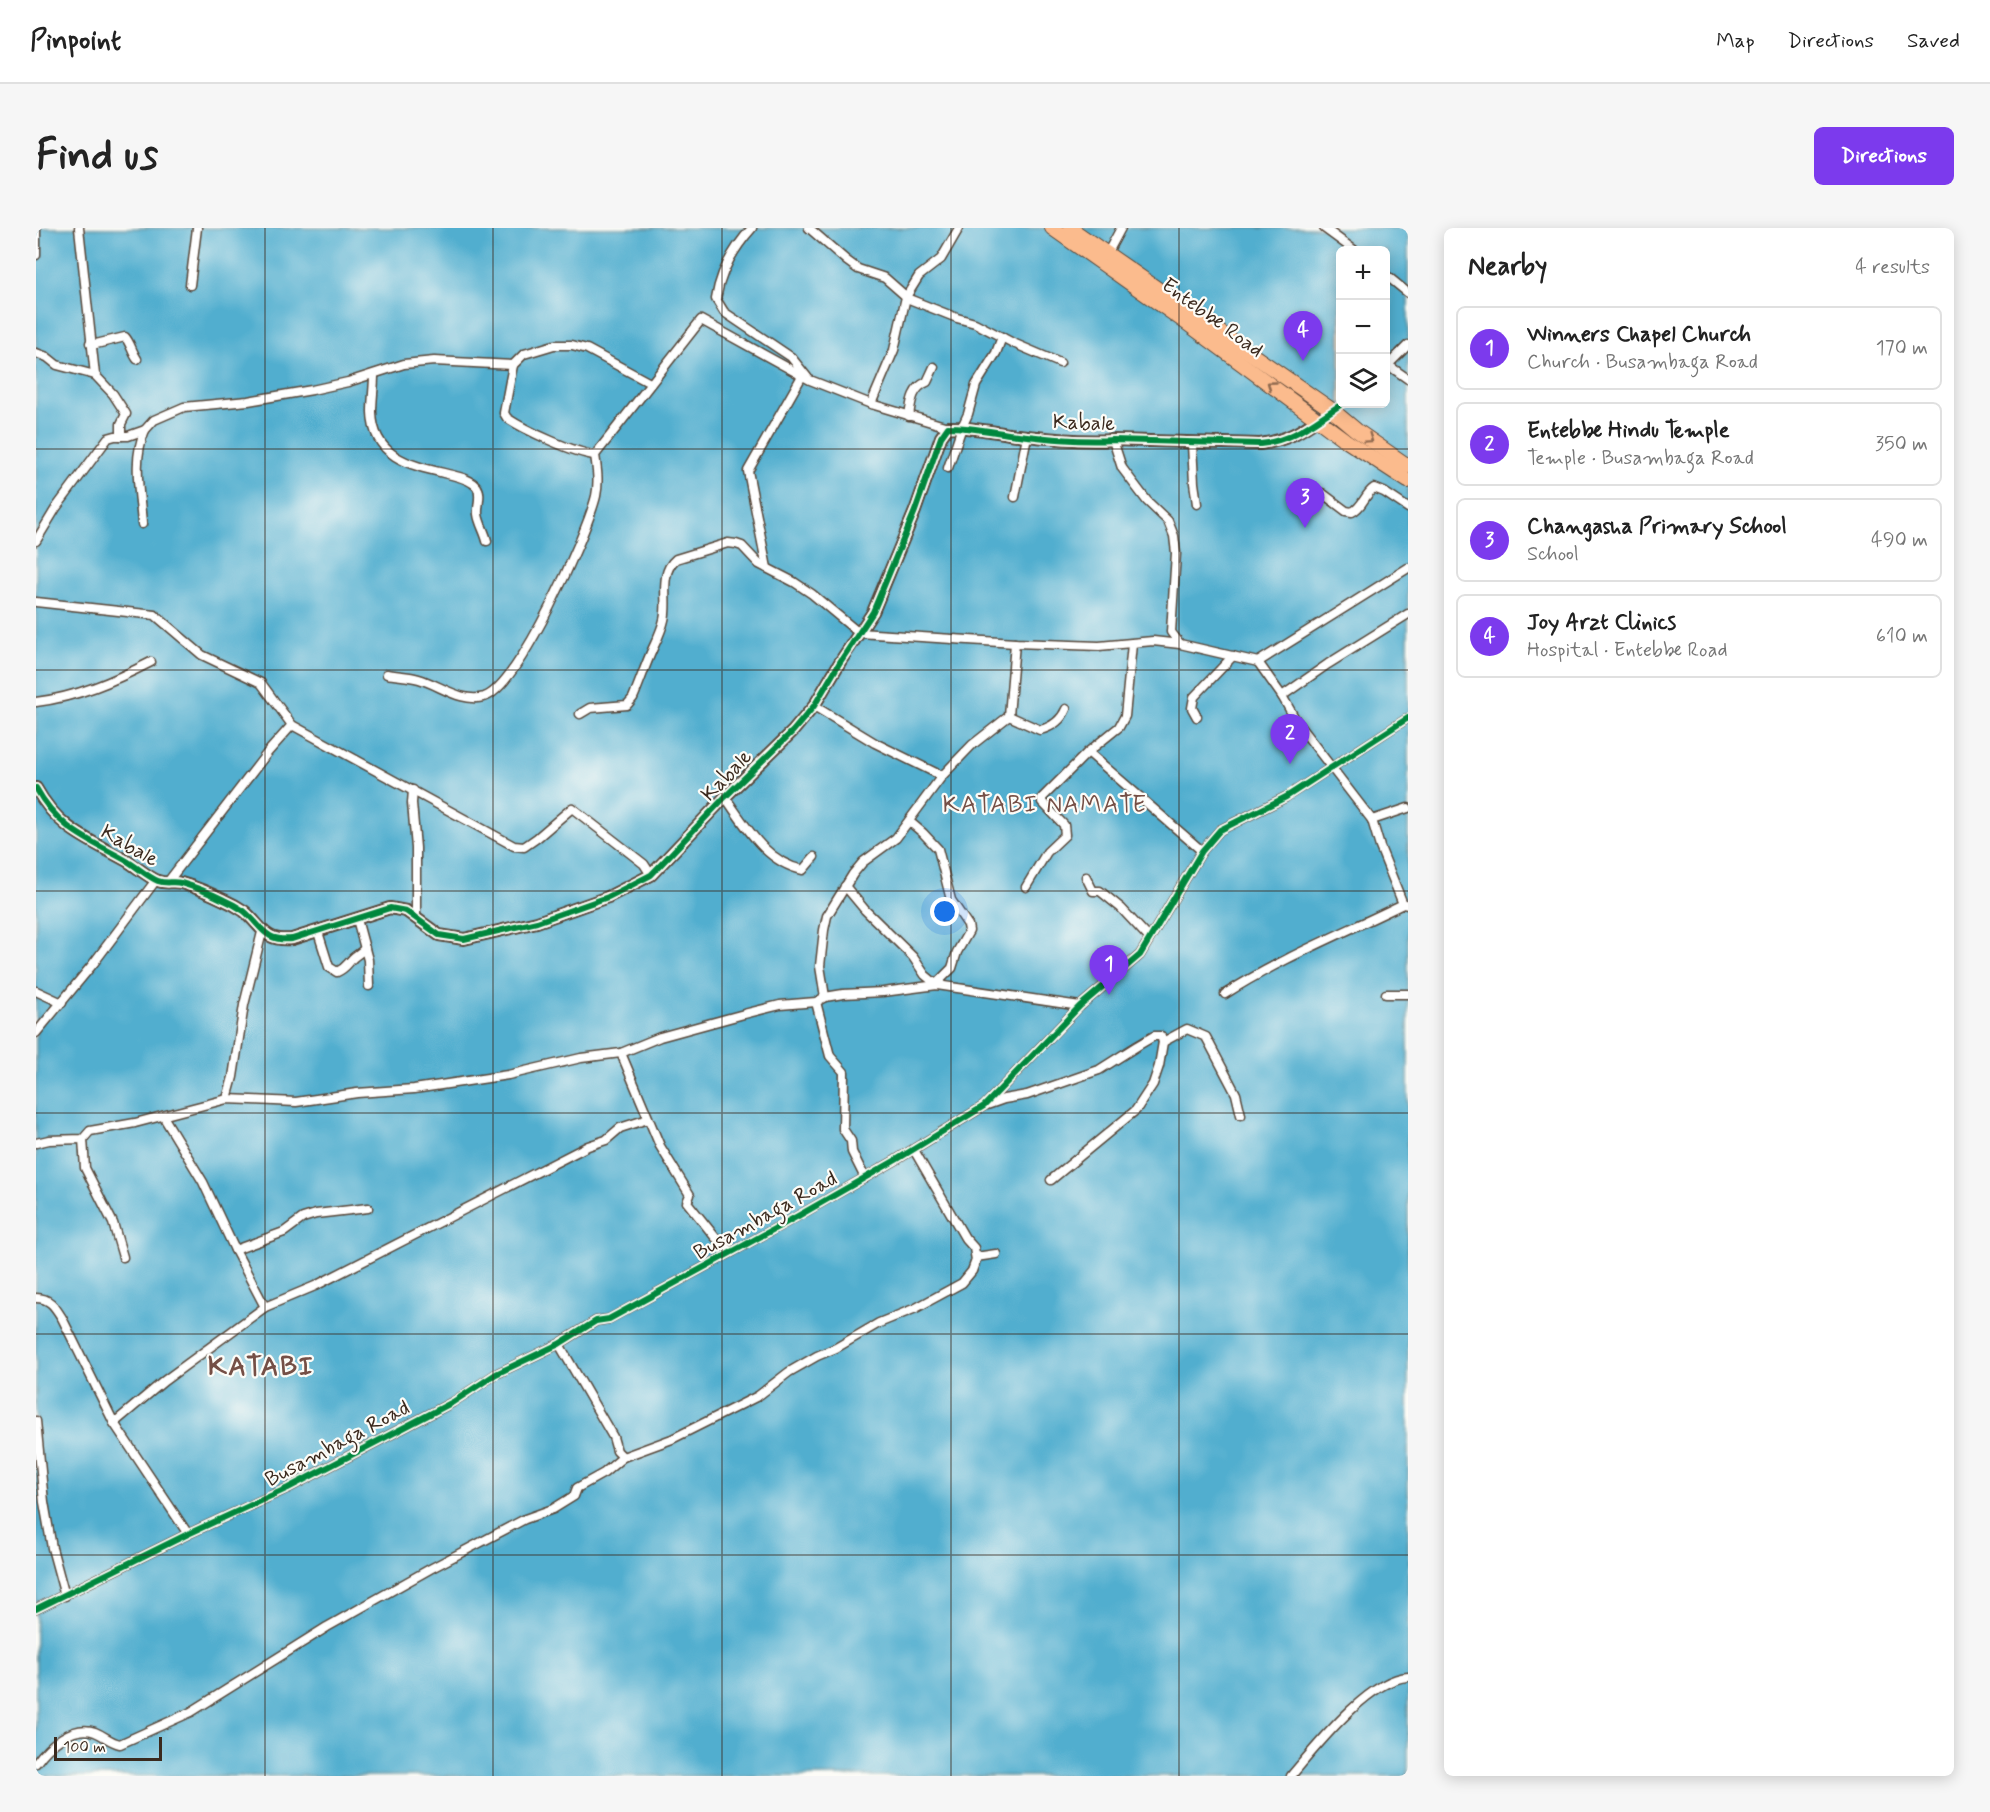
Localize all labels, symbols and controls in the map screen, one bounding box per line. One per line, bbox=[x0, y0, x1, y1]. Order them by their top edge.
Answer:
text: Pinpoint bbox=[30, 23, 121, 60]
text: Map bbox=[1716, 27, 1755, 55]
text: Directions bbox=[1788, 27, 1874, 55]
text: Saved bbox=[1907, 27, 1960, 55]
button: Directions bbox=[1814, 127, 1954, 185]
text: Find us bbox=[36, 129, 158, 184]
map controls bbox=[1336, 246, 1390, 408]
button: + bbox=[1336, 246, 1390, 300]
text: Nearby bbox=[1468, 250, 1547, 284]
text: 4 results bbox=[1855, 254, 1930, 281]
street label: Entebbe Road bbox=[1156, 271, 1269, 364]
button: − bbox=[1336, 300, 1390, 354]
pin: 4 bbox=[1284, 312, 1322, 361]
text: Winners Chapel Church bbox=[1527, 321, 1751, 349]
text: 1 bbox=[1485, 335, 1494, 362]
text: 170 m bbox=[1876, 335, 1928, 362]
text: Church · Busambaga Road bbox=[1527, 349, 1758, 376]
button: layers bbox=[1336, 354, 1390, 408]
one-way arrow bbox=[1266, 381, 1277, 392]
street label: Kabale bbox=[1052, 408, 1116, 438]
text: Entebbe Hindu Temple bbox=[1527, 417, 1729, 445]
text: 2 bbox=[1485, 431, 1494, 458]
text: 350 m bbox=[1875, 431, 1928, 458]
one-way arrow bbox=[1363, 432, 1374, 443]
text: Temple · Busambaga Road bbox=[1527, 445, 1754, 472]
pin: 3 bbox=[1286, 478, 1324, 528]
text: Changasha Primary School bbox=[1527, 513, 1787, 541]
text: 3 bbox=[1485, 527, 1494, 554]
text: 490 m bbox=[1871, 527, 1928, 554]
text: School bbox=[1527, 541, 1579, 568]
text: Joy Arzt Clinics bbox=[1527, 609, 1676, 637]
text: 4 bbox=[1484, 623, 1495, 650]
text: 610 m bbox=[1876, 623, 1928, 650]
text: Hospital · Entebbe Road bbox=[1527, 637, 1728, 664]
pin: 2 bbox=[1270, 714, 1310, 764]
street label: Kabale bbox=[695, 743, 759, 808]
district label: KATABI NAMATE bbox=[942, 790, 1148, 821]
street label: Kabale bbox=[95, 818, 164, 874]
your location bbox=[930, 897, 959, 926]
pin: 1 bbox=[1090, 946, 1128, 995]
street label: Busambaga Road bbox=[689, 1165, 843, 1269]
district label: KATABI bbox=[208, 1350, 314, 1385]
street label: Busambaga Road bbox=[260, 1394, 416, 1496]
scale bar bbox=[54, 1734, 162, 1762]
text: 100 m bbox=[63, 1737, 106, 1758]

